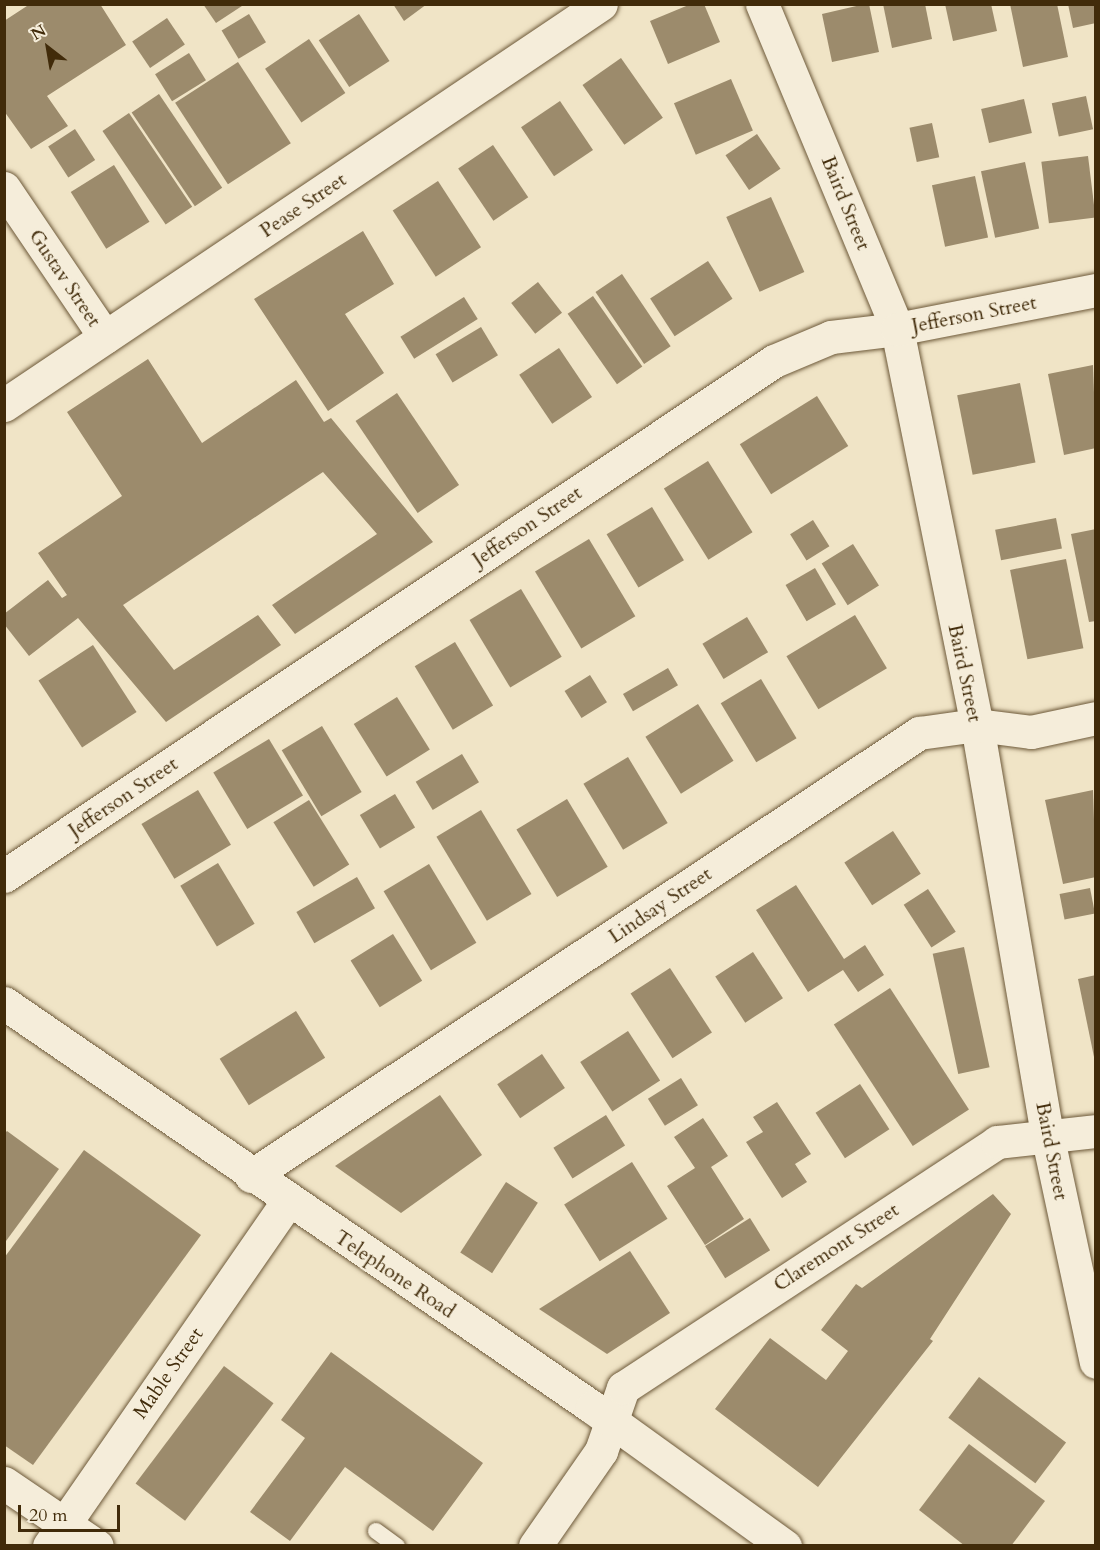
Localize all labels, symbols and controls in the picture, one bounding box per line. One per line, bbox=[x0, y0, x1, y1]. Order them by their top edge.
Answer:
north arrow bbox=[18, 18, 78, 78]
text: N bbox=[27, 20, 50, 46]
street label: Baird Street bbox=[816, 152, 876, 254]
street label: Pease Street bbox=[255, 167, 351, 243]
street label: Gustav Street bbox=[24, 225, 106, 331]
street label: Jefferson Street bbox=[910, 290, 1038, 338]
street label: Jefferson Street bbox=[468, 481, 586, 571]
street label: Baird Street bbox=[943, 622, 987, 724]
street label: Jefferson Street bbox=[64, 752, 182, 842]
street label: Lindsay Street bbox=[604, 862, 716, 948]
street label: Baird Street bbox=[1031, 1100, 1073, 1202]
street label: Claremont Street bbox=[769, 1198, 903, 1296]
street label: Telephone Road bbox=[330, 1225, 460, 1323]
street label: Mable Street bbox=[128, 1323, 208, 1423]
scale bar bbox=[21, 1493, 123, 1531]
text: 20 m bbox=[29, 1503, 68, 1528]

